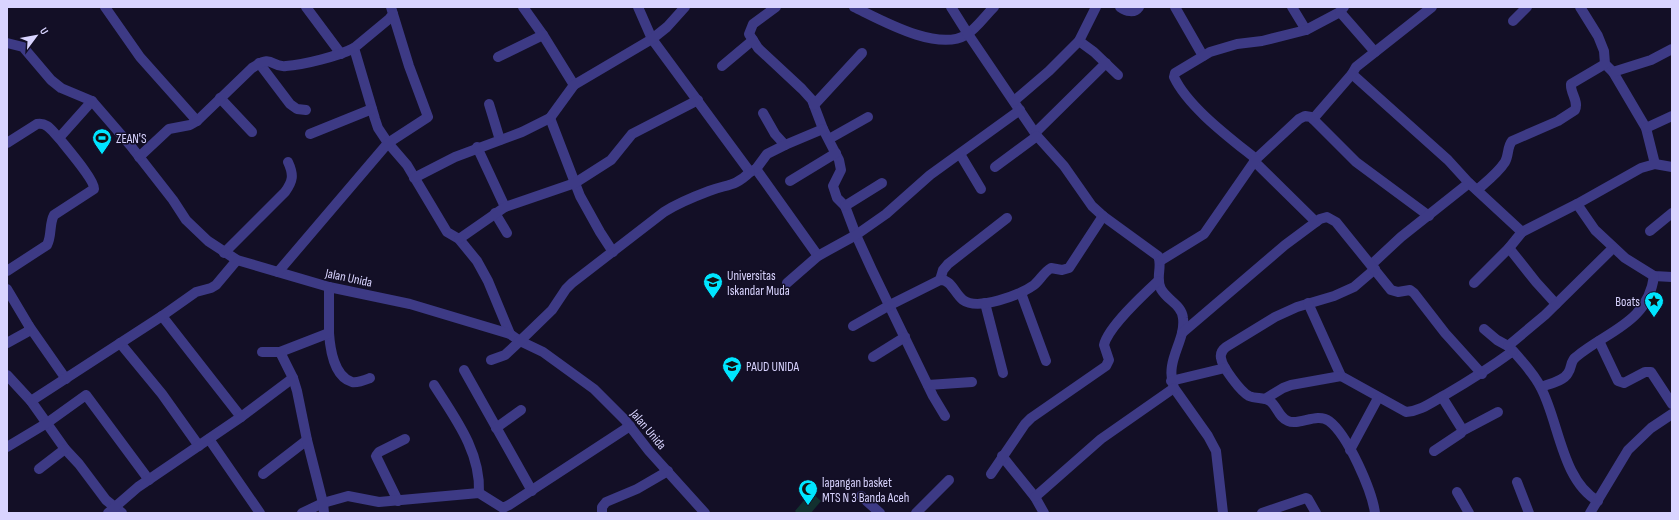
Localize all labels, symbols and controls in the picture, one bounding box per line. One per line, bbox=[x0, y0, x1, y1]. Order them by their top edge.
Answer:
north arrow bbox=[16, 16, 56, 56]
text: U bbox=[37, 25, 51, 37]
sports icon: ZEAN'S bbox=[91, 127, 113, 155]
place label: ZEAN'S bbox=[116, 131, 147, 147]
street label: Jalan Unida bbox=[323, 265, 374, 291]
place label: Universitas Iskandar Muda bbox=[727, 268, 790, 299]
school or university icon: Universitas Iskandar Muda bbox=[702, 271, 724, 299]
place icon: Boats bbox=[1643, 290, 1665, 318]
place label: Boats bbox=[1615, 294, 1640, 310]
school or university icon: PAUD UNIDA bbox=[721, 355, 743, 383]
place label: PAUD UNIDA bbox=[746, 359, 799, 375]
street label: Jalan Unida bbox=[626, 406, 670, 453]
place label: lapangan basket MTS N 3 Banda Aceh bbox=[822, 475, 909, 506]
mosque icon: lapangan basket MTS N 3 Banda Aceh bbox=[797, 478, 819, 506]

